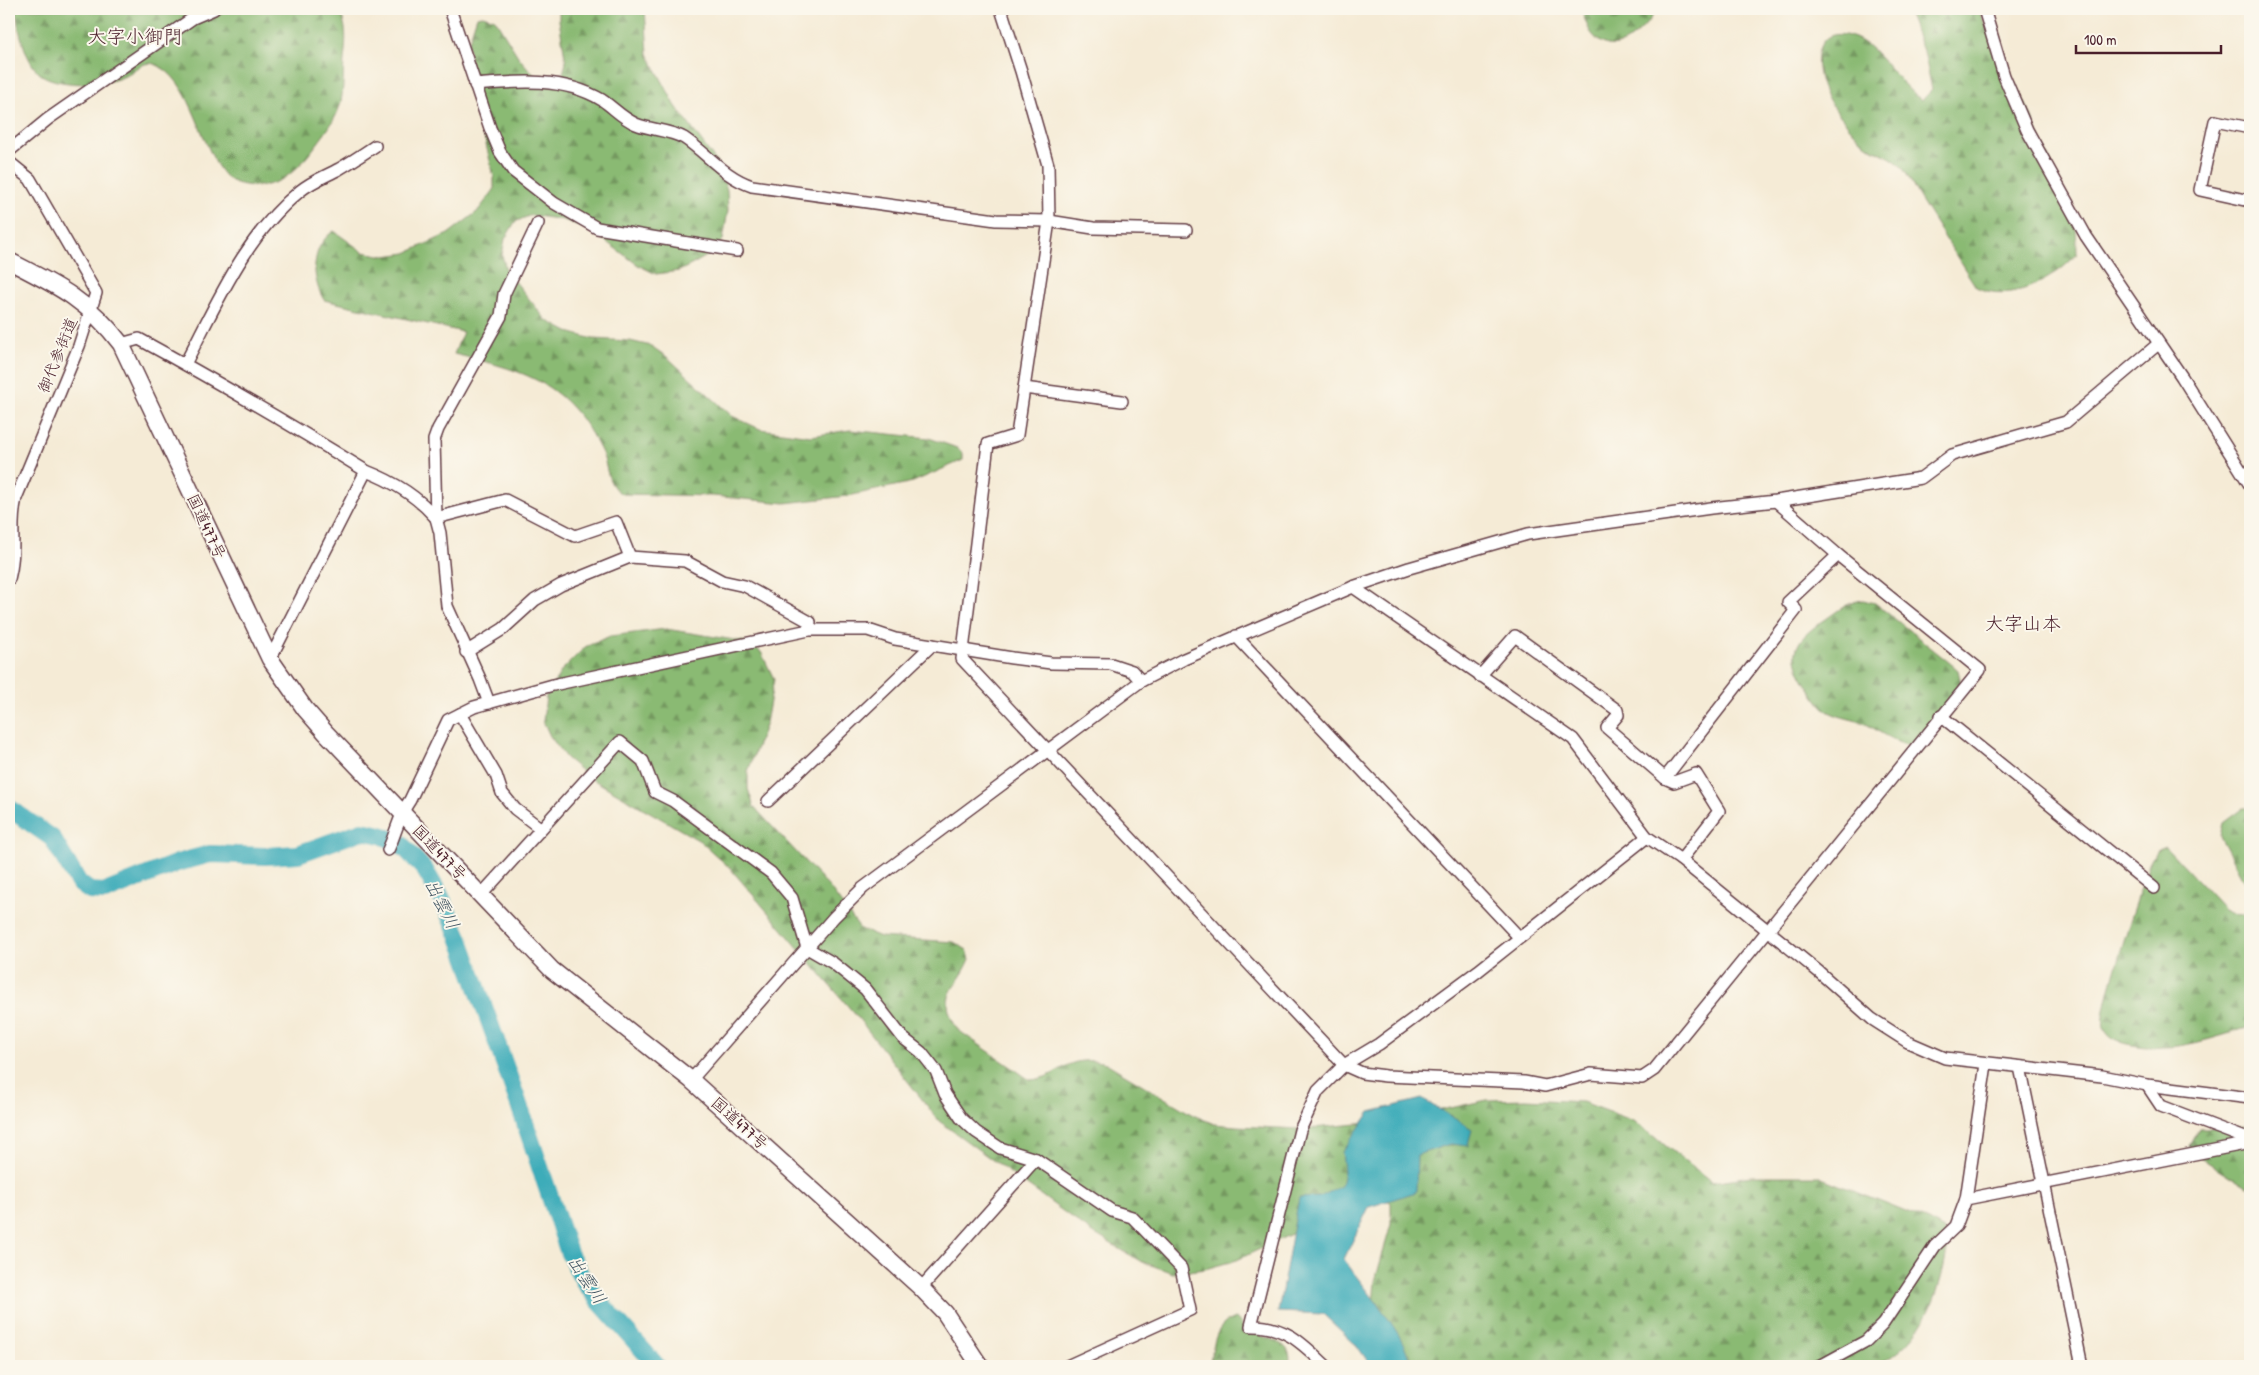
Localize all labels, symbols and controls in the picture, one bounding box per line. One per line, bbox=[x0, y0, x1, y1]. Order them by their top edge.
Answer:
scale bar bbox=[2076, 22, 2222, 54]
district label: 大字小御門 bbox=[87, 23, 183, 49]
text: 100 m bbox=[2084, 29, 2117, 50]
street label: 御代参街道 bbox=[32, 314, 82, 396]
street label: 国道477号 bbox=[182, 490, 232, 562]
district label: 大字山本 bbox=[1985, 610, 2061, 636]
street label: 国道477号 bbox=[408, 819, 472, 885]
water label: 出雲川 bbox=[419, 874, 466, 934]
street label: 国道477号 bbox=[707, 1091, 773, 1155]
water label: 出雲川 bbox=[562, 1250, 613, 1309]

